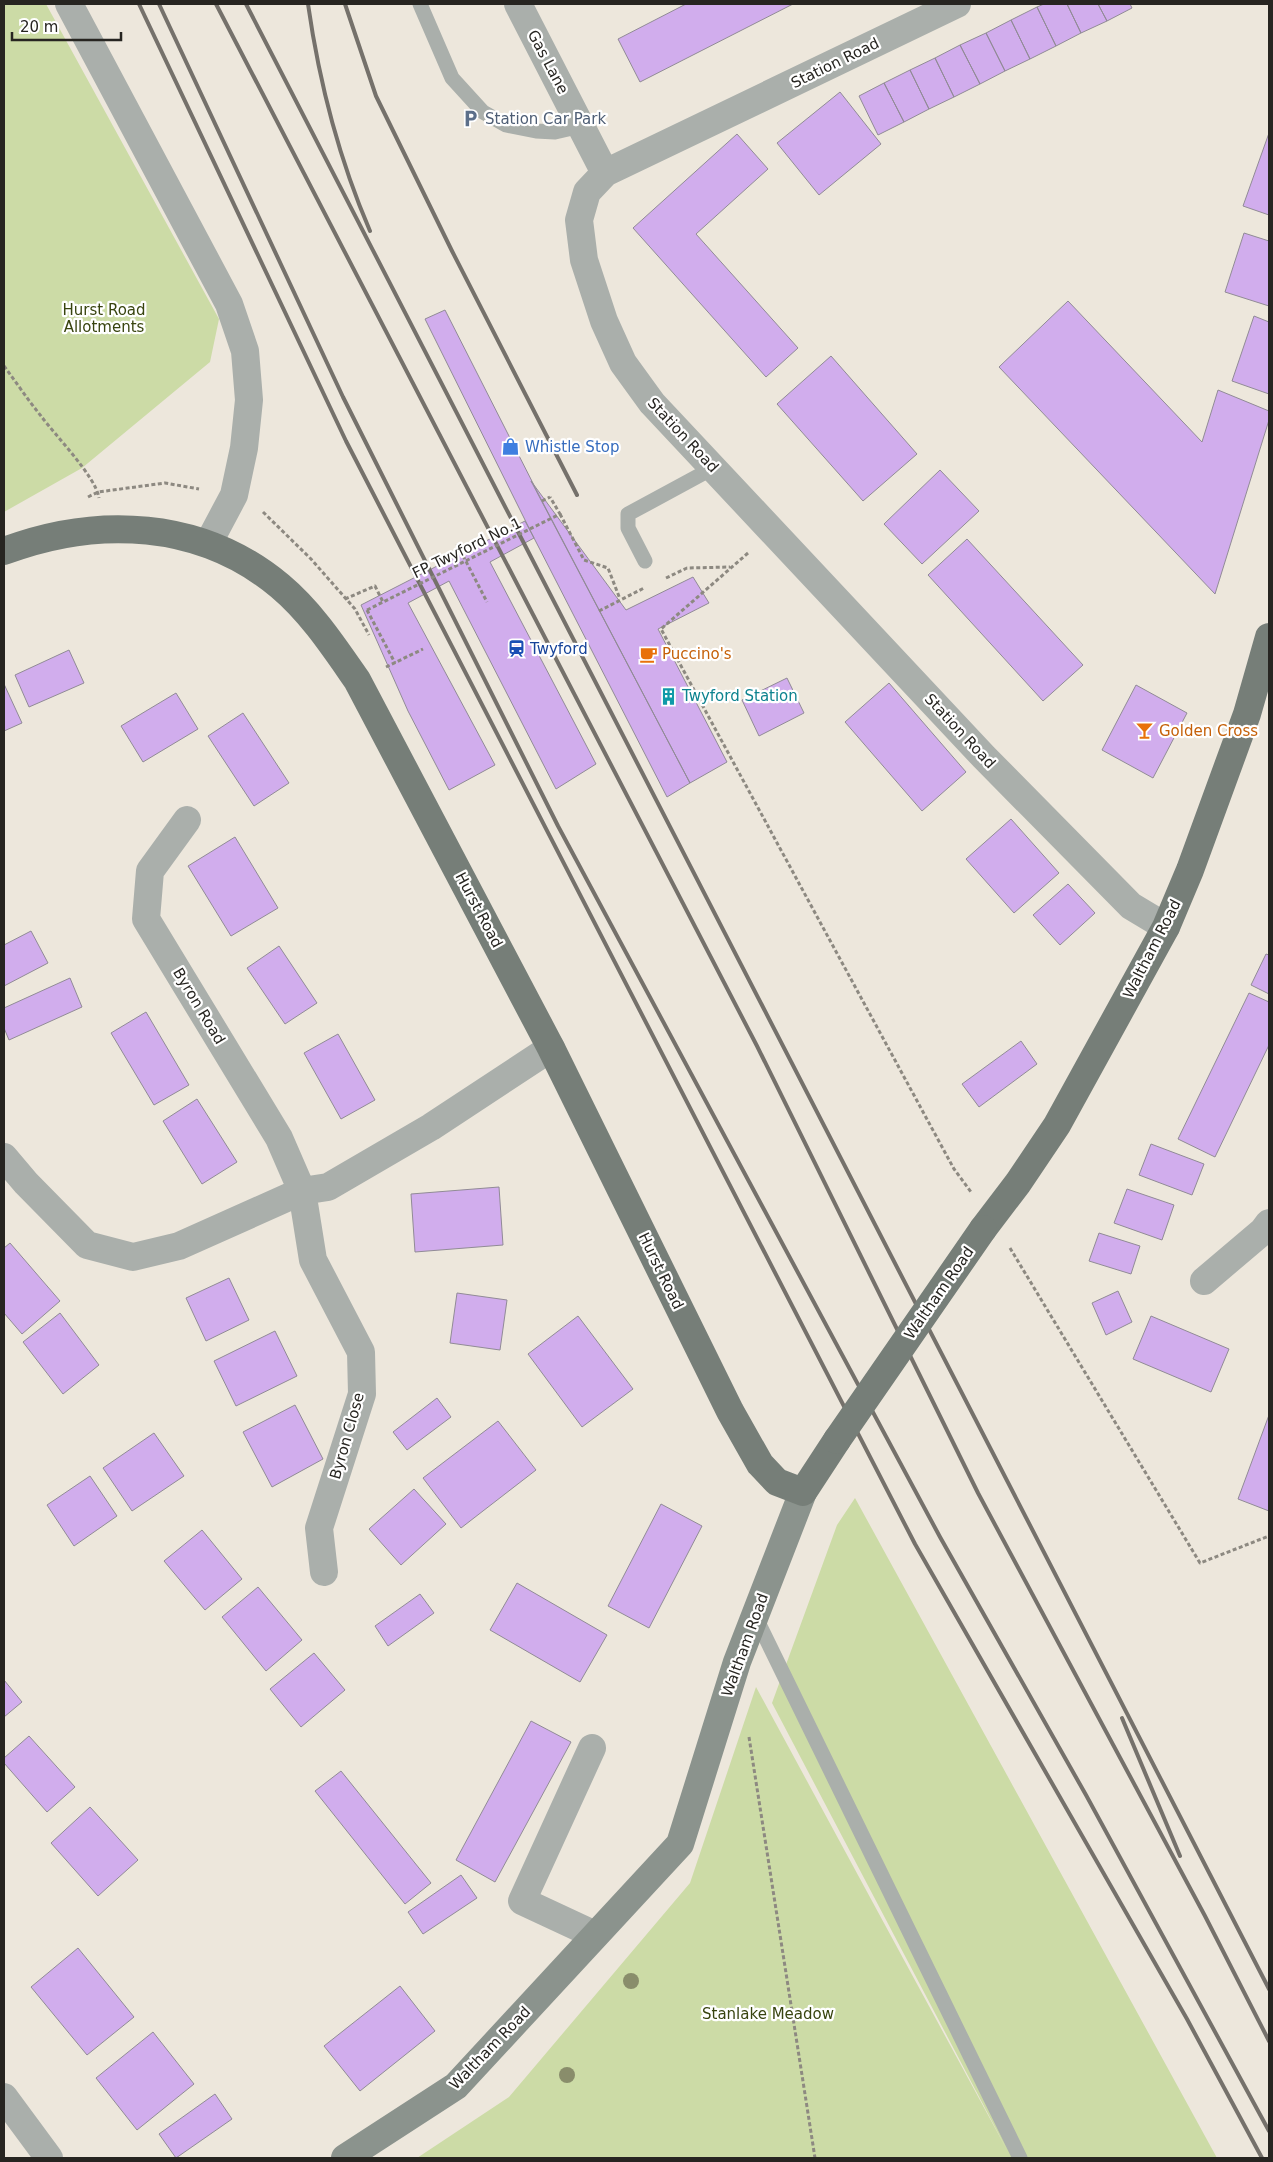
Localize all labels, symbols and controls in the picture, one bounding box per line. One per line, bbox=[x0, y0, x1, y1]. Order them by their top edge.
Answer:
scale bar bbox=[12, 10, 121, 42]
text: 20 m bbox=[20, 18, 58, 36]
street label: Gas Lane bbox=[524, 27, 572, 97]
street label: Station Road bbox=[788, 34, 882, 92]
parking icon: Station Car Park bbox=[461, 109, 481, 129]
place label: Station Car Park bbox=[485, 110, 606, 128]
park label: Hurst Road Allotments bbox=[62, 301, 146, 336]
street label: Station Road bbox=[644, 394, 722, 476]
shop icon: Whistle Stop bbox=[501, 437, 521, 457]
place label: Whistle Stop bbox=[525, 438, 619, 456]
street label: FP Twyford No.1 bbox=[409, 514, 525, 582]
station icon: Twyford bbox=[506, 639, 526, 659]
place label: Twyford bbox=[529, 640, 588, 658]
cafe icon: Puccino's bbox=[638, 644, 658, 664]
place label: Puccino's bbox=[662, 645, 732, 663]
building icon: Twyford Station bbox=[658, 686, 678, 706]
place label: Twyford Station bbox=[681, 687, 798, 705]
street label: Station Road bbox=[921, 690, 999, 772]
bar icon: Golden Cross bbox=[1135, 721, 1155, 741]
place label: Golden Cross bbox=[1159, 722, 1258, 740]
street label: Hurst Road bbox=[452, 869, 506, 951]
street label: Waltham Road bbox=[1119, 896, 1185, 1002]
street label: Byron Road bbox=[169, 964, 229, 1048]
street label: Hurst Road bbox=[635, 1230, 687, 1312]
street label: Waltham Road bbox=[900, 1243, 978, 1343]
street label: Byron Close bbox=[326, 1391, 368, 1481]
street label: Waltham Road bbox=[718, 1591, 772, 1699]
street label: Waltham Road bbox=[446, 2003, 534, 2093]
park label: Stanlake Meadow bbox=[702, 2005, 834, 2023]

